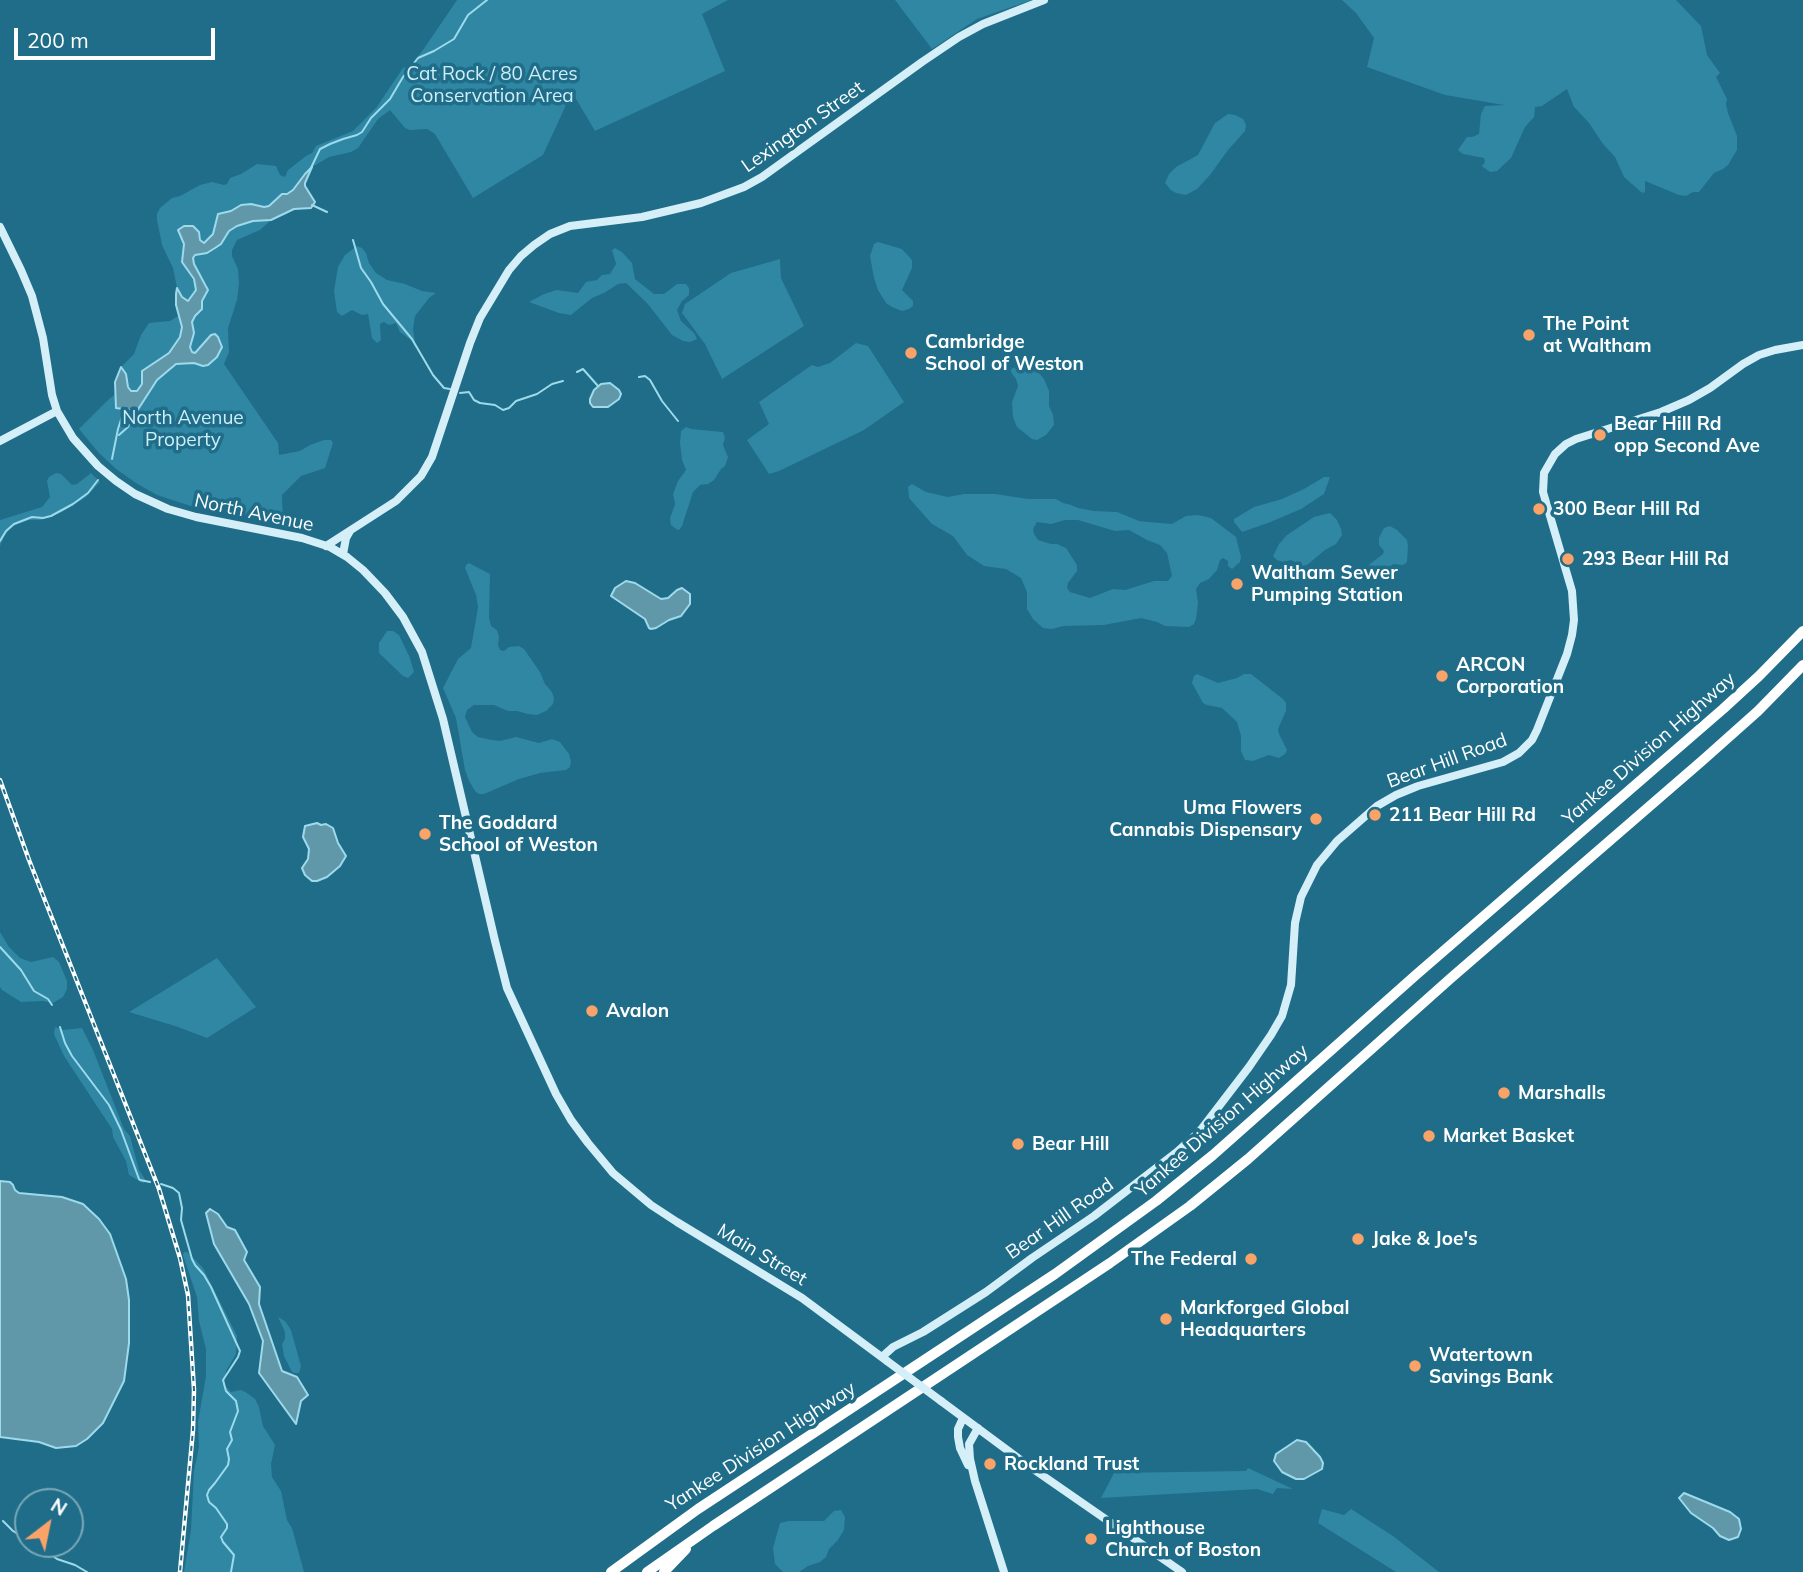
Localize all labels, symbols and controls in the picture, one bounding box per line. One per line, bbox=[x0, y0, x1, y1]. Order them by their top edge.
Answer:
scale bar bbox=[18, 14, 219, 58]
text: 200 m bbox=[27, 27, 89, 53]
park label: Cat Rock / 80 Acres Conservation Area bbox=[406, 63, 578, 107]
street label: Lexington Street bbox=[738, 76, 868, 178]
place label: The Point at Waltham bbox=[1543, 313, 1652, 357]
marker: The Point at Waltham bbox=[1521, 327, 1537, 343]
place label: Cambridge School of Weston bbox=[925, 331, 1084, 375]
marker: Cambridge School of Weston bbox=[903, 345, 919, 361]
park label: North Avenue Property bbox=[122, 407, 244, 451]
place label: Bear Hill Rd opp Second Ave bbox=[1614, 413, 1760, 457]
marker: Bear Hill Rd opp Second Ave bbox=[1592, 427, 1608, 443]
street label: North Avenue bbox=[192, 489, 316, 537]
place label: 300 Bear Hill Rd bbox=[1553, 498, 1700, 520]
marker: 300 Bear Hill Rd bbox=[1531, 501, 1547, 517]
place label: 293 Bear Hill Rd bbox=[1582, 548, 1729, 570]
marker: 293 Bear Hill Rd bbox=[1560, 551, 1576, 567]
place label: Waltham Sewer Pumping Station bbox=[1251, 562, 1403, 606]
marker: Waltham Sewer Pumping Station bbox=[1229, 576, 1245, 592]
place label: ARCON Corporation bbox=[1456, 654, 1564, 698]
marker: ARCON Corporation bbox=[1434, 668, 1450, 684]
street label: Yankee Division Highway bbox=[1558, 668, 1740, 830]
street label: Bear Hill Road bbox=[1384, 729, 1510, 793]
place label: Uma Flowers Cannabis Dispensary bbox=[1109, 797, 1302, 841]
place label: 211 Bear Hill Rd bbox=[1389, 804, 1536, 826]
marker: 211 Bear Hill Rd bbox=[1367, 807, 1383, 823]
marker: Uma Flowers Cannabis Dispensary bbox=[1308, 811, 1324, 827]
place label: The Goddard School of Weston bbox=[439, 812, 598, 856]
marker: The Goddard School of Weston bbox=[417, 826, 433, 842]
place label: Avalon bbox=[606, 1000, 669, 1022]
marker: Avalon bbox=[584, 1003, 600, 1019]
street label: Yankee Division Highway bbox=[1131, 1040, 1313, 1202]
place label: Marshalls bbox=[1518, 1082, 1606, 1104]
marker: Marshalls bbox=[1496, 1085, 1512, 1101]
place label: Market Basket bbox=[1443, 1125, 1574, 1147]
marker: Market Basket bbox=[1421, 1128, 1437, 1144]
place label: Bear Hill bbox=[1032, 1133, 1110, 1155]
marker: Bear Hill bbox=[1010, 1136, 1026, 1152]
street label: Bear Hill Road bbox=[1002, 1173, 1118, 1265]
street label: Main Street bbox=[713, 1219, 811, 1291]
place label: Jake & Joe's bbox=[1372, 1228, 1478, 1250]
marker: Jake & Joe's bbox=[1350, 1231, 1366, 1247]
place label: The Federal bbox=[1131, 1248, 1237, 1270]
marker: The Federal bbox=[1243, 1251, 1259, 1267]
place label: Markforged Global Headquarters bbox=[1180, 1297, 1350, 1341]
marker: Markforged Global Headquarters bbox=[1158, 1311, 1174, 1327]
place label: Watertown Savings Bank bbox=[1429, 1344, 1553, 1388]
marker: Watertown Savings Bank bbox=[1407, 1358, 1423, 1374]
street label: Yankee Division Highway bbox=[662, 1377, 860, 1517]
place label: Rockland Trust bbox=[1004, 1453, 1139, 1475]
marker: Rockland Trust bbox=[982, 1456, 998, 1472]
north arrow bbox=[14, 1488, 84, 1558]
text: N bbox=[47, 1493, 72, 1521]
place label: Lighthouse Church of Boston bbox=[1105, 1517, 1261, 1561]
marker: Lighthouse Church of Boston bbox=[1083, 1531, 1099, 1547]

